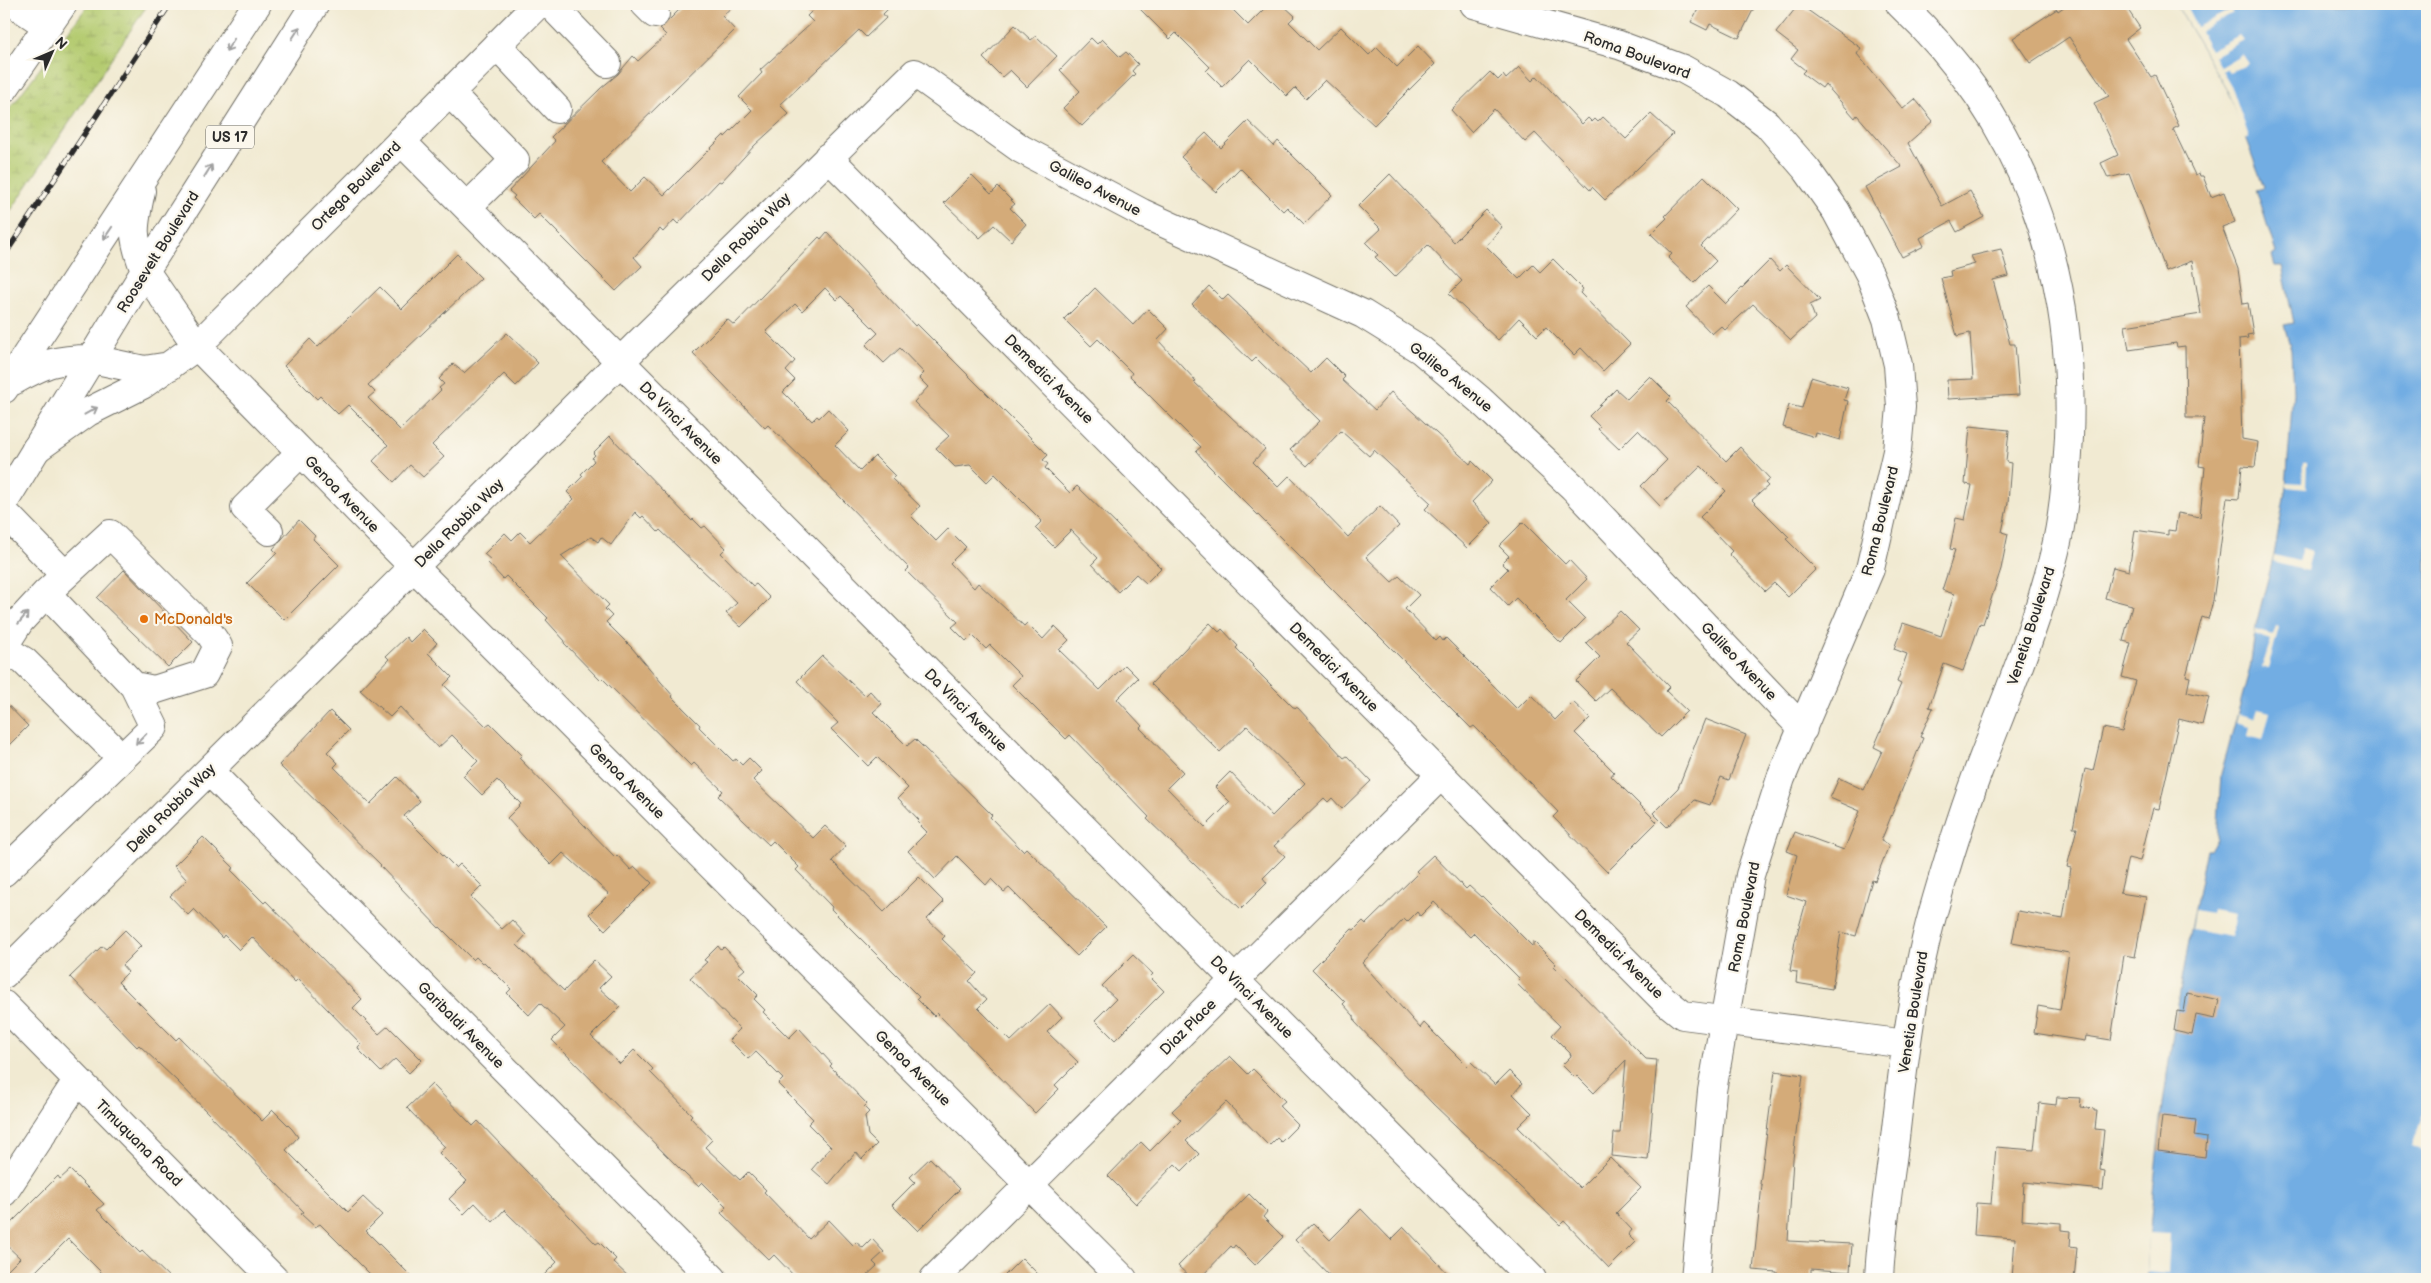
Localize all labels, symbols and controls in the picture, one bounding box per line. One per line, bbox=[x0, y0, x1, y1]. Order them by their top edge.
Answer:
one-way arrow bbox=[291, 27, 301, 41]
street label: Roma Boulevard bbox=[1581, 27, 1693, 84]
north arrow bbox=[28, 28, 78, 78]
text: N bbox=[51, 33, 71, 53]
one-way arrow bbox=[225, 37, 235, 51]
road number: US 17 bbox=[206, 125, 254, 148]
street label: Ortega Boulevard bbox=[307, 137, 405, 235]
street label: Galileo Avenue bbox=[1045, 156, 1144, 221]
one-way arrow bbox=[204, 164, 214, 178]
street label: Roosevelt Boulevard bbox=[113, 188, 204, 317]
street label: Della Robbia Way bbox=[698, 189, 795, 286]
one-way arrow bbox=[102, 225, 112, 239]
street label: Demedici Avenue bbox=[1000, 331, 1097, 428]
street label: Galileo Avenue bbox=[1405, 338, 1496, 417]
street label: Da Vinci Avenue bbox=[635, 378, 726, 469]
one-way arrow bbox=[83, 406, 98, 416]
street label: Genoa Avenue bbox=[300, 452, 383, 537]
street label: Roma Boulevard bbox=[1858, 464, 1903, 578]
street label: Della Robbia Way bbox=[411, 475, 508, 572]
street label: Venetia Boulevard bbox=[2003, 565, 2060, 688]
place label: McDonald's bbox=[154, 610, 233, 629]
one-way arrow bbox=[18, 612, 29, 625]
marker: McDonald's bbox=[138, 613, 150, 625]
street label: Galileo Avenue bbox=[1696, 618, 1781, 705]
street label: Demedici Avenue bbox=[1285, 619, 1382, 716]
street label: Da Vinci Avenue bbox=[920, 665, 1011, 756]
one-way arrow bbox=[135, 733, 147, 745]
street label: Genoa Avenue bbox=[585, 739, 669, 823]
street label: Della Robbia Way bbox=[123, 760, 220, 857]
street label: Roma Boulevard bbox=[1724, 860, 1765, 974]
street label: Demedici Avenue bbox=[1570, 906, 1667, 1003]
street label: Venetia Boulevard bbox=[1894, 950, 1933, 1074]
street label: Da Vinci Avenue bbox=[1206, 952, 1297, 1043]
street label: Garibaldi Avenue bbox=[413, 978, 508, 1073]
street label: Diaz Place bbox=[1156, 995, 1221, 1060]
street label: Genoa Avenue bbox=[871, 1026, 955, 1110]
street label: Timuquana Road bbox=[91, 1096, 186, 1191]

